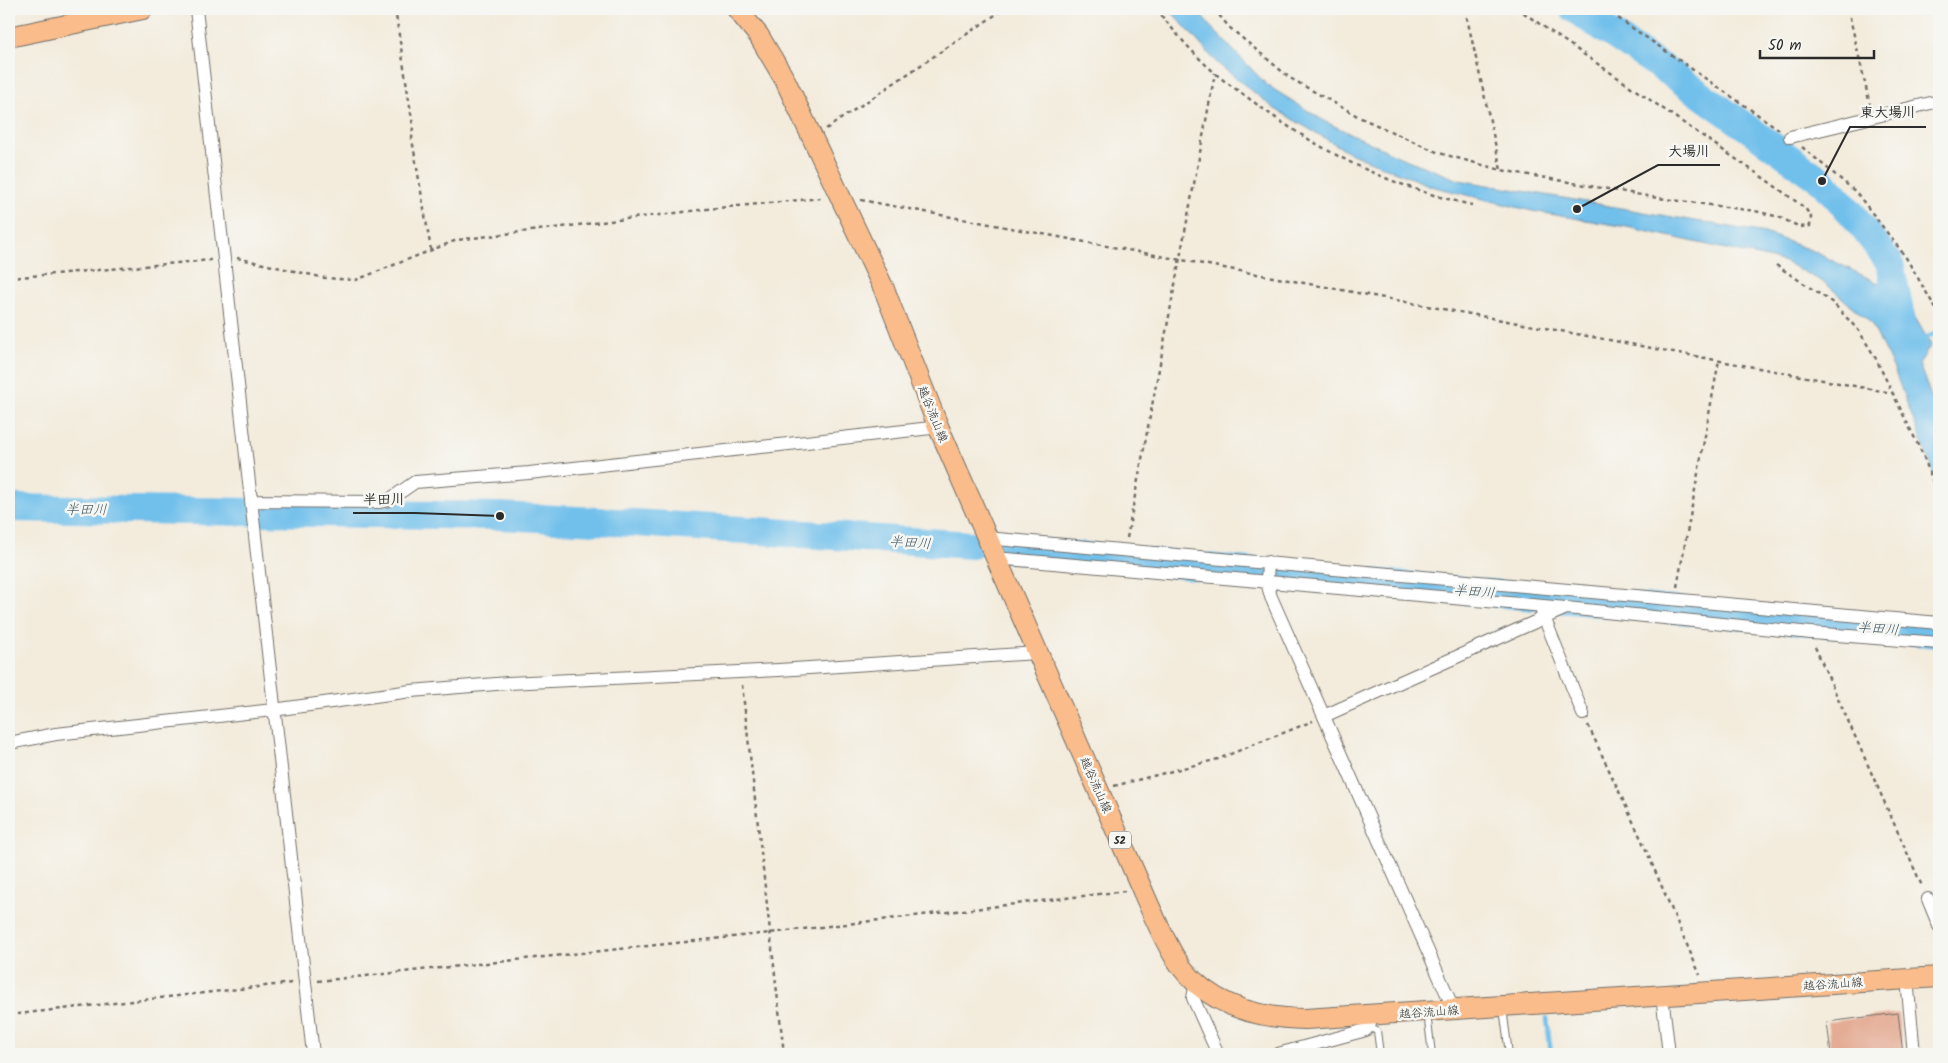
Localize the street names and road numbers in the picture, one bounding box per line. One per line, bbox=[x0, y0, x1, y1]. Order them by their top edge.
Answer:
street label: 越谷流山線 bbox=[912, 383, 953, 446]
street label: 越谷流山線 bbox=[1075, 754, 1116, 816]
road number: 52 bbox=[1109, 832, 1131, 848]
street label: 越谷流山線 bbox=[1802, 973, 1864, 996]
street label: 越谷流山線 bbox=[1398, 1001, 1460, 1024]

